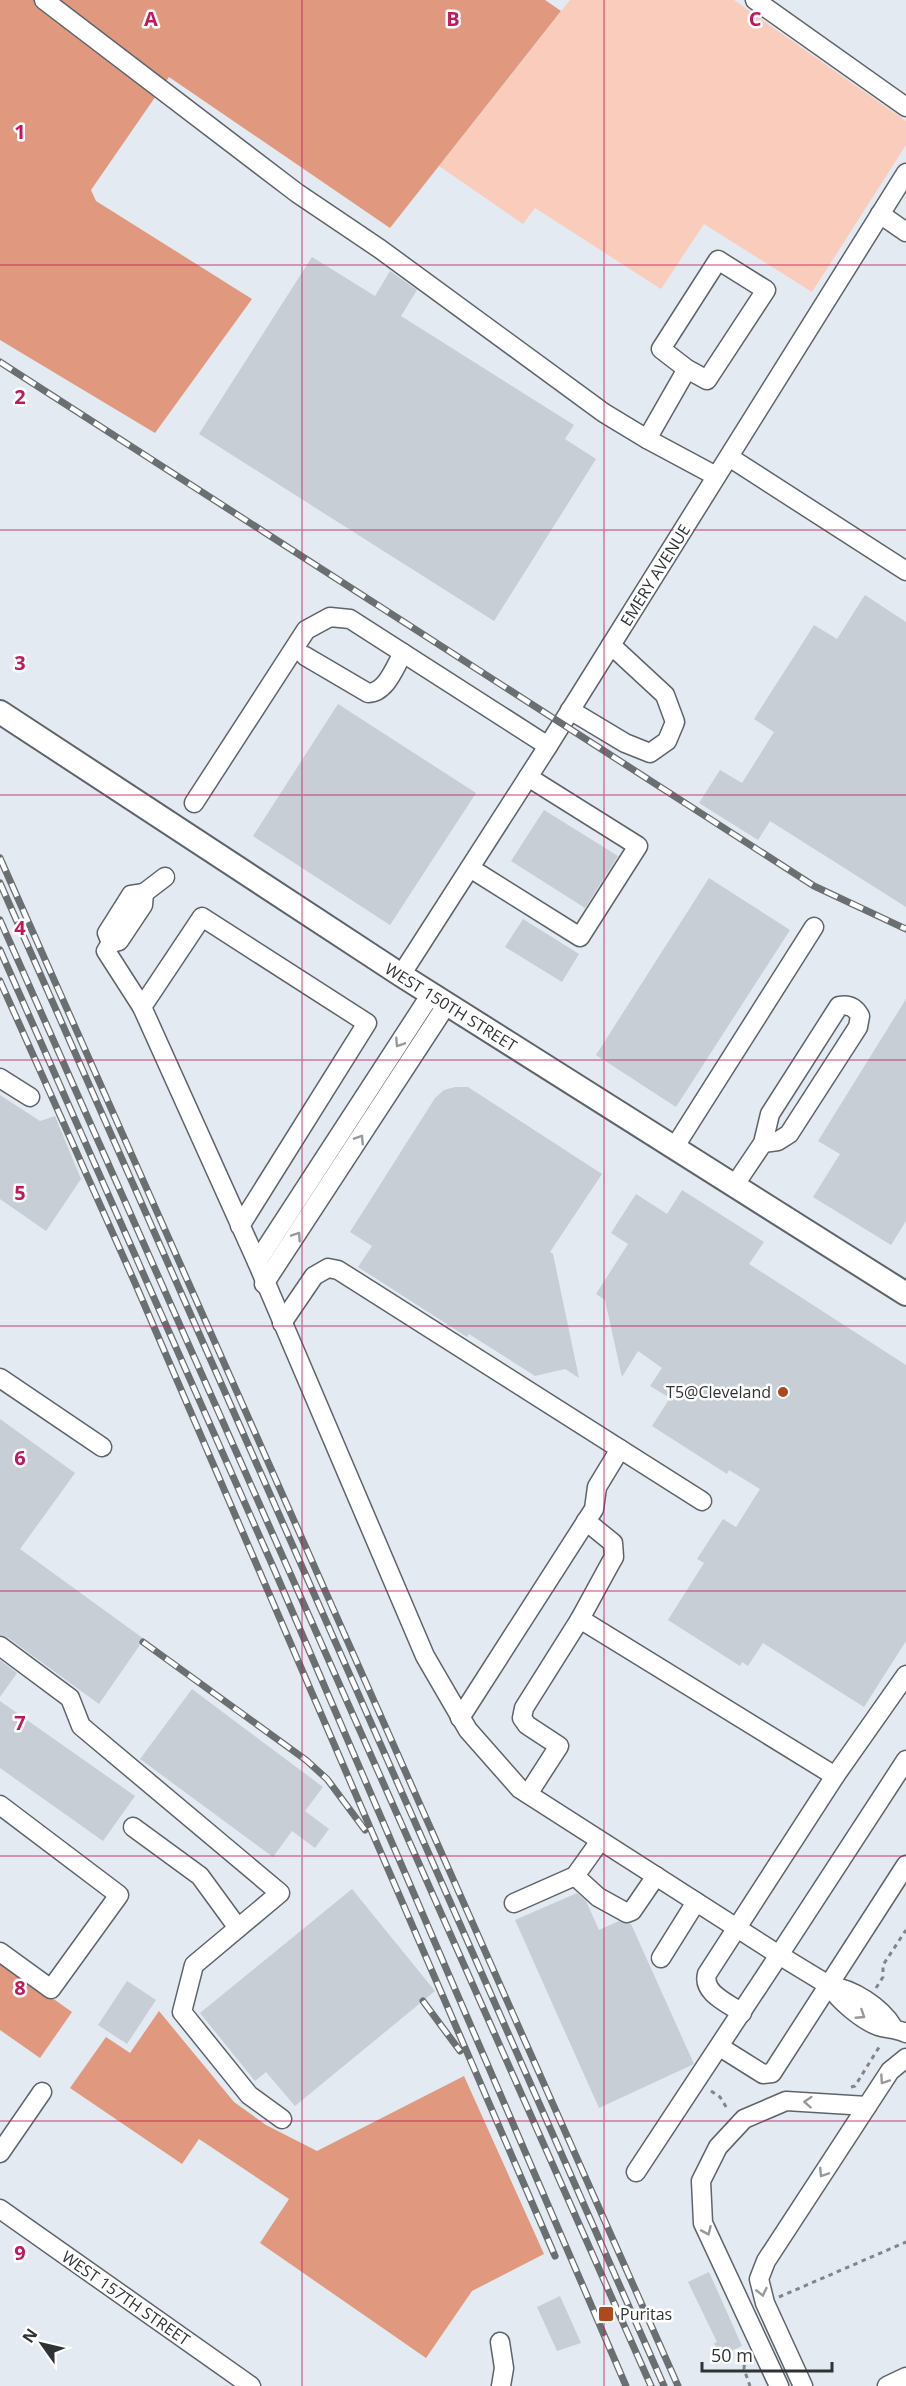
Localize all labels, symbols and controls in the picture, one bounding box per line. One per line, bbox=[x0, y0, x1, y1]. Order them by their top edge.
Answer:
text: A bbox=[144, 5, 158, 32]
text: B bbox=[446, 5, 460, 32]
text: C bbox=[749, 5, 762, 32]
text: 1 bbox=[14, 118, 26, 145]
text: 2 bbox=[14, 383, 26, 410]
street label: EMERY AVENUE bbox=[615, 520, 695, 630]
text: 3 bbox=[14, 649, 26, 676]
text: 4 bbox=[14, 914, 26, 941]
street label: WEST 150TH STREET bbox=[381, 957, 521, 1057]
one-way arrow bbox=[395, 1036, 406, 1047]
one-way arrow bbox=[353, 1134, 364, 1145]
text: 5 bbox=[14, 1179, 26, 1206]
one-way arrow bbox=[290, 1232, 301, 1243]
place label: T5@Cleveland bbox=[666, 1381, 771, 1403]
marker: T5@Cleveland bbox=[776, 1385, 790, 1399]
text: 6 bbox=[14, 1444, 26, 1471]
text: 7 bbox=[14, 1709, 26, 1736]
text: 8 bbox=[14, 1974, 26, 2001]
one-way arrow bbox=[855, 2007, 865, 2019]
one-way arrow bbox=[880, 2074, 891, 2085]
one-way arrow bbox=[804, 2096, 813, 2109]
one-way arrow bbox=[819, 2167, 831, 2177]
one-way arrow bbox=[700, 2224, 712, 2235]
text: 9 bbox=[14, 2239, 26, 2266]
street label: WEST 157TH STREET bbox=[58, 2245, 195, 2351]
one-way arrow bbox=[755, 2287, 768, 2297]
place label: Puritas bbox=[620, 2303, 672, 2325]
marker: Puritas bbox=[597, 2305, 615, 2323]
north arrow bbox=[12, 2314, 72, 2374]
text: N bbox=[17, 2324, 42, 2347]
scale bar bbox=[702, 2335, 832, 2373]
text: 50 m bbox=[711, 2343, 753, 2367]

